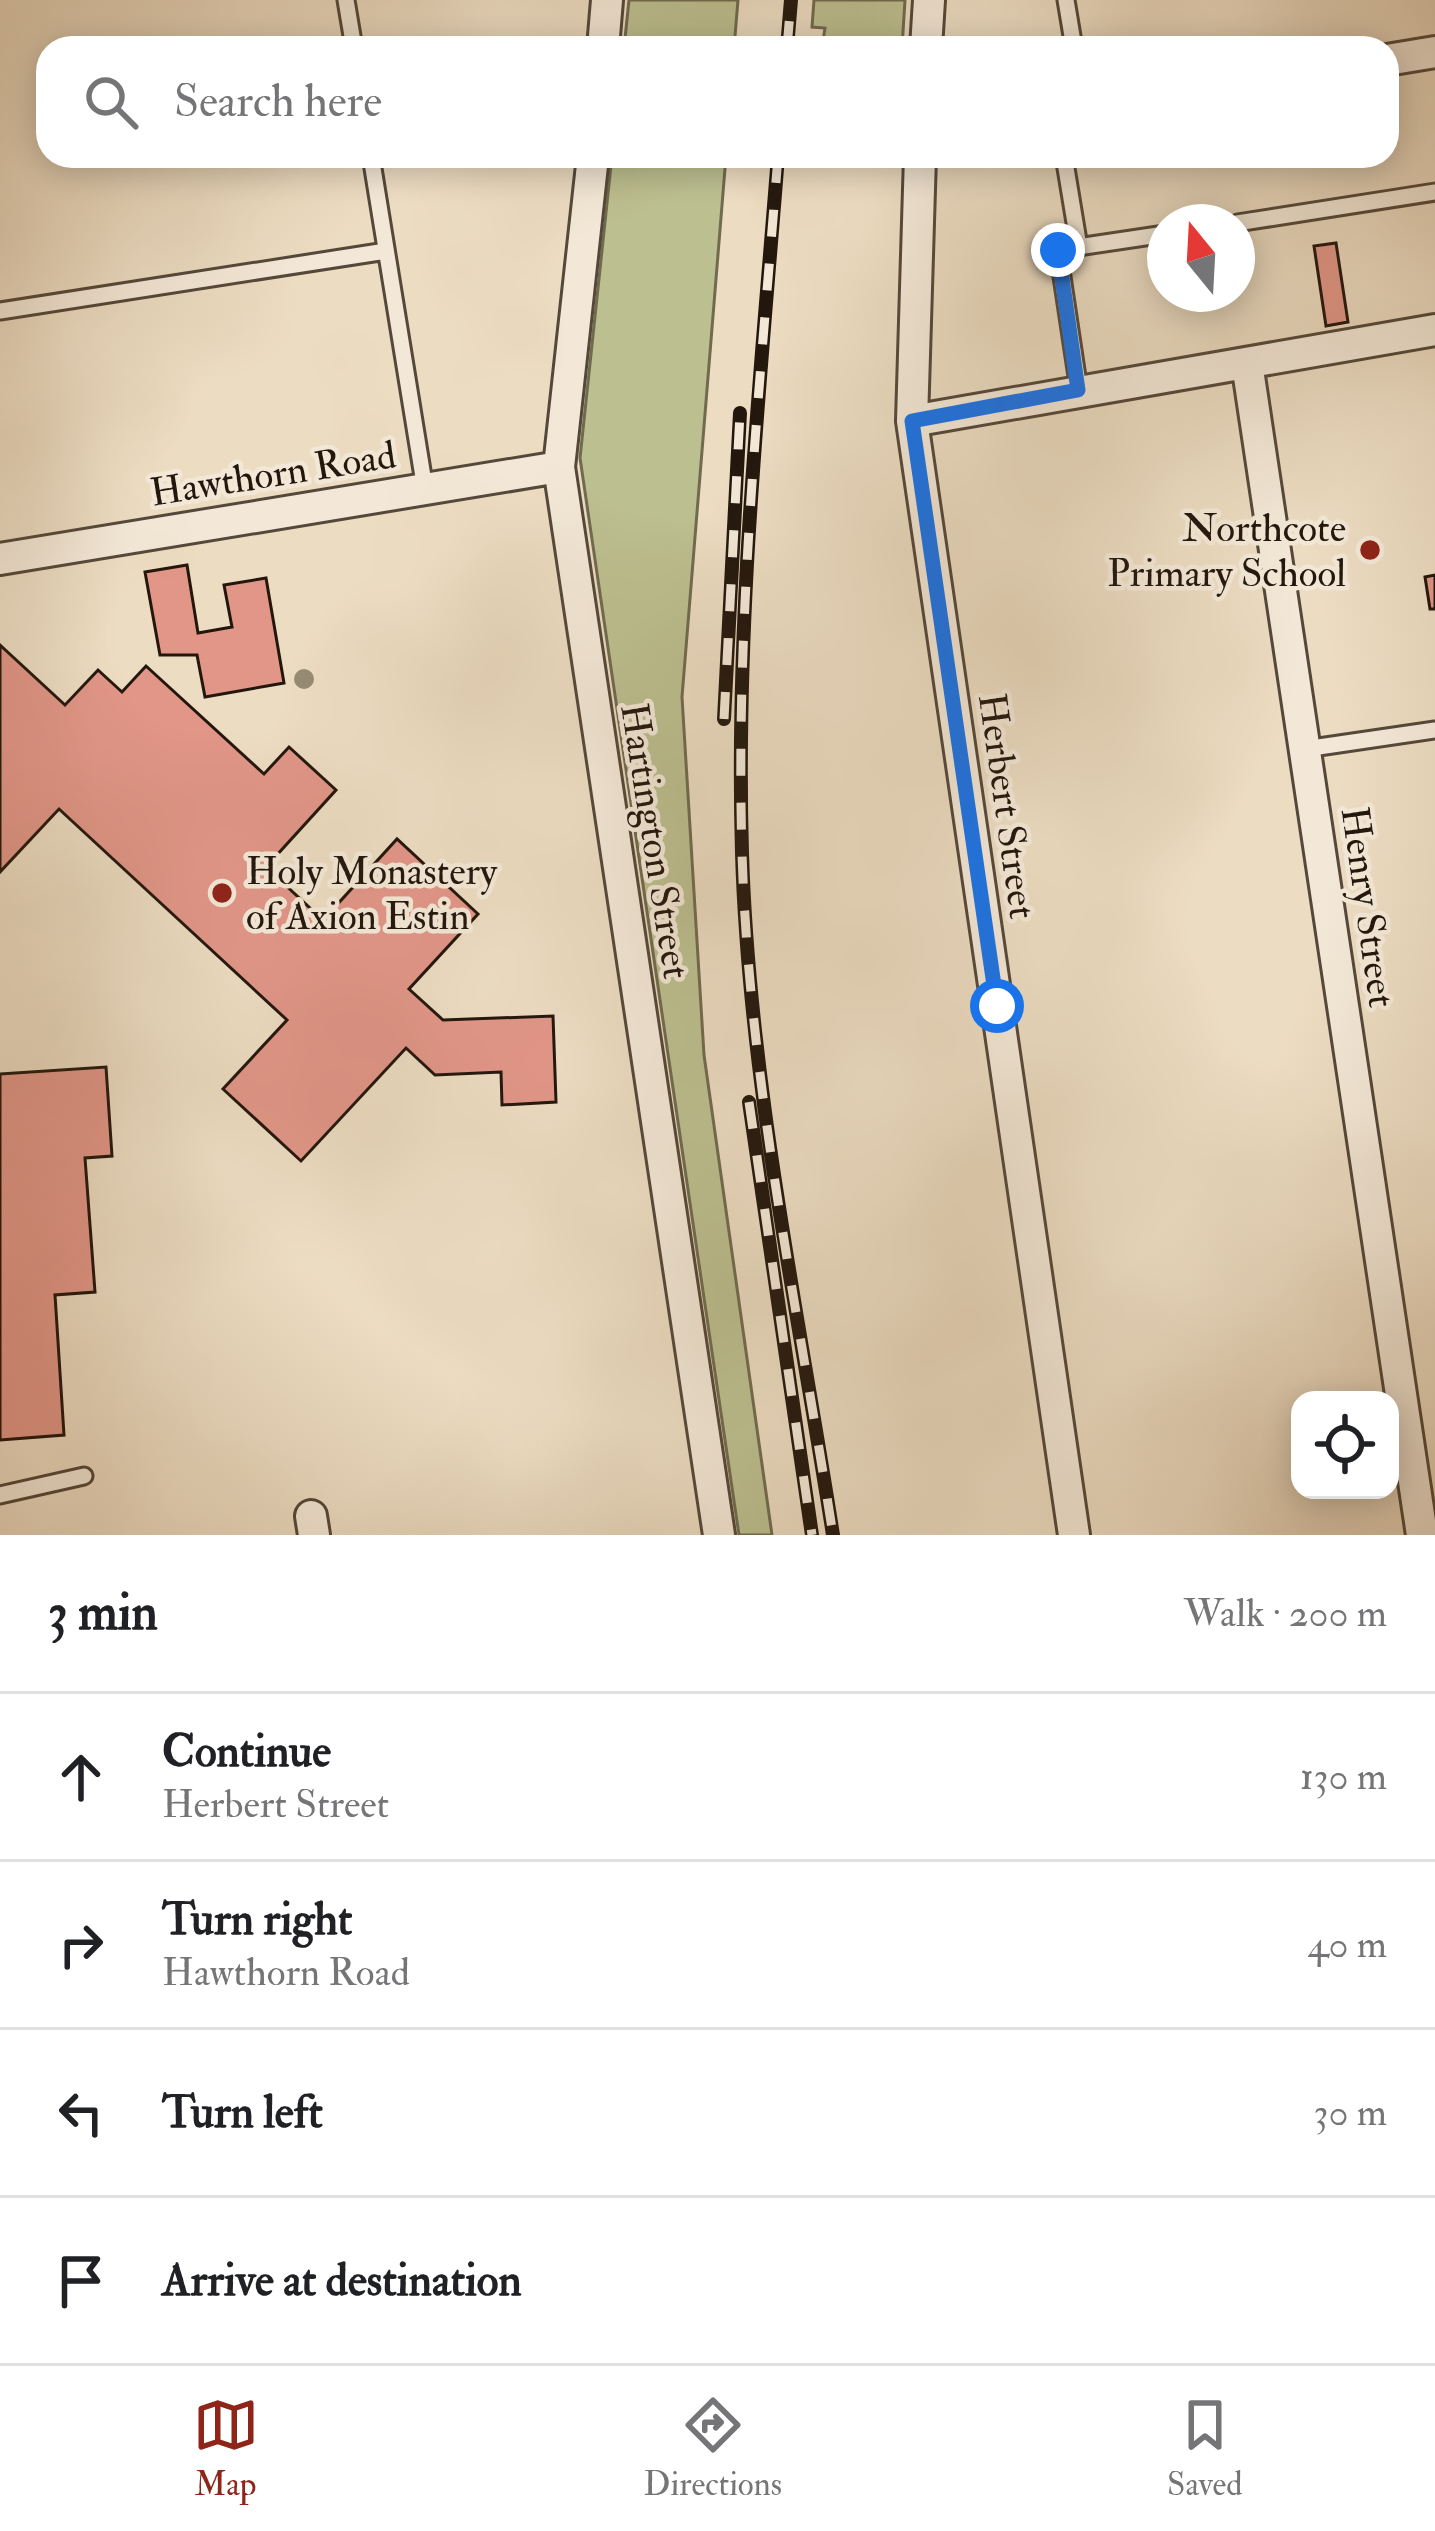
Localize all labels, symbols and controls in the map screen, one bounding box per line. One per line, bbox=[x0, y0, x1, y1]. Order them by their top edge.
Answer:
search box bbox=[36, 36, 1399, 168]
icon: search bbox=[78, 69, 144, 135]
text: Search here bbox=[174, 74, 382, 130]
north arrow bbox=[1147, 204, 1255, 312]
route end bbox=[1031, 223, 1085, 277]
street label: Hawthorn Road bbox=[147, 430, 399, 518]
place label: Northcote Primary School bbox=[1107, 504, 1346, 598]
marker: Northcote Primary School bbox=[1357, 537, 1383, 563]
street label: Herbert Street bbox=[967, 690, 1047, 922]
street label: Hartington Street bbox=[609, 700, 701, 982]
street label: Henry Street bbox=[1330, 804, 1406, 1010]
place label: Holy Monastery of Axion Estin bbox=[246, 847, 498, 941]
marker: Holy Monastery of Axion Estin bbox=[209, 880, 235, 906]
route start bbox=[970, 979, 1024, 1033]
map controls bbox=[1291, 1391, 1399, 1499]
button: locate bbox=[1291, 1391, 1399, 1499]
text: 3 min bbox=[48, 1581, 158, 1645]
text: Walk · 200 m bbox=[1184, 1589, 1387, 1638]
text: Continue bbox=[162, 1724, 331, 1780]
icon: ahead bbox=[48, 1744, 114, 1810]
text: 130 m bbox=[1300, 1752, 1387, 1801]
text: Herbert Street bbox=[162, 1780, 389, 1829]
text: Turn right bbox=[162, 1892, 352, 1948]
icon: right bbox=[48, 1912, 114, 1978]
text: 40 m bbox=[1308, 1920, 1387, 1969]
text: Hawthorn Road bbox=[162, 1948, 410, 1997]
icon: left bbox=[48, 2080, 114, 2146]
text: Turn left bbox=[162, 2085, 323, 2141]
text: 30 m bbox=[1314, 2088, 1387, 2137]
icon: arrive bbox=[48, 2248, 114, 2314]
text: Arrive at destination bbox=[162, 2253, 522, 2309]
tab: Map bbox=[193, 2392, 259, 2505]
tab: Directions bbox=[644, 2392, 782, 2505]
tab: Saved bbox=[1167, 2392, 1242, 2505]

